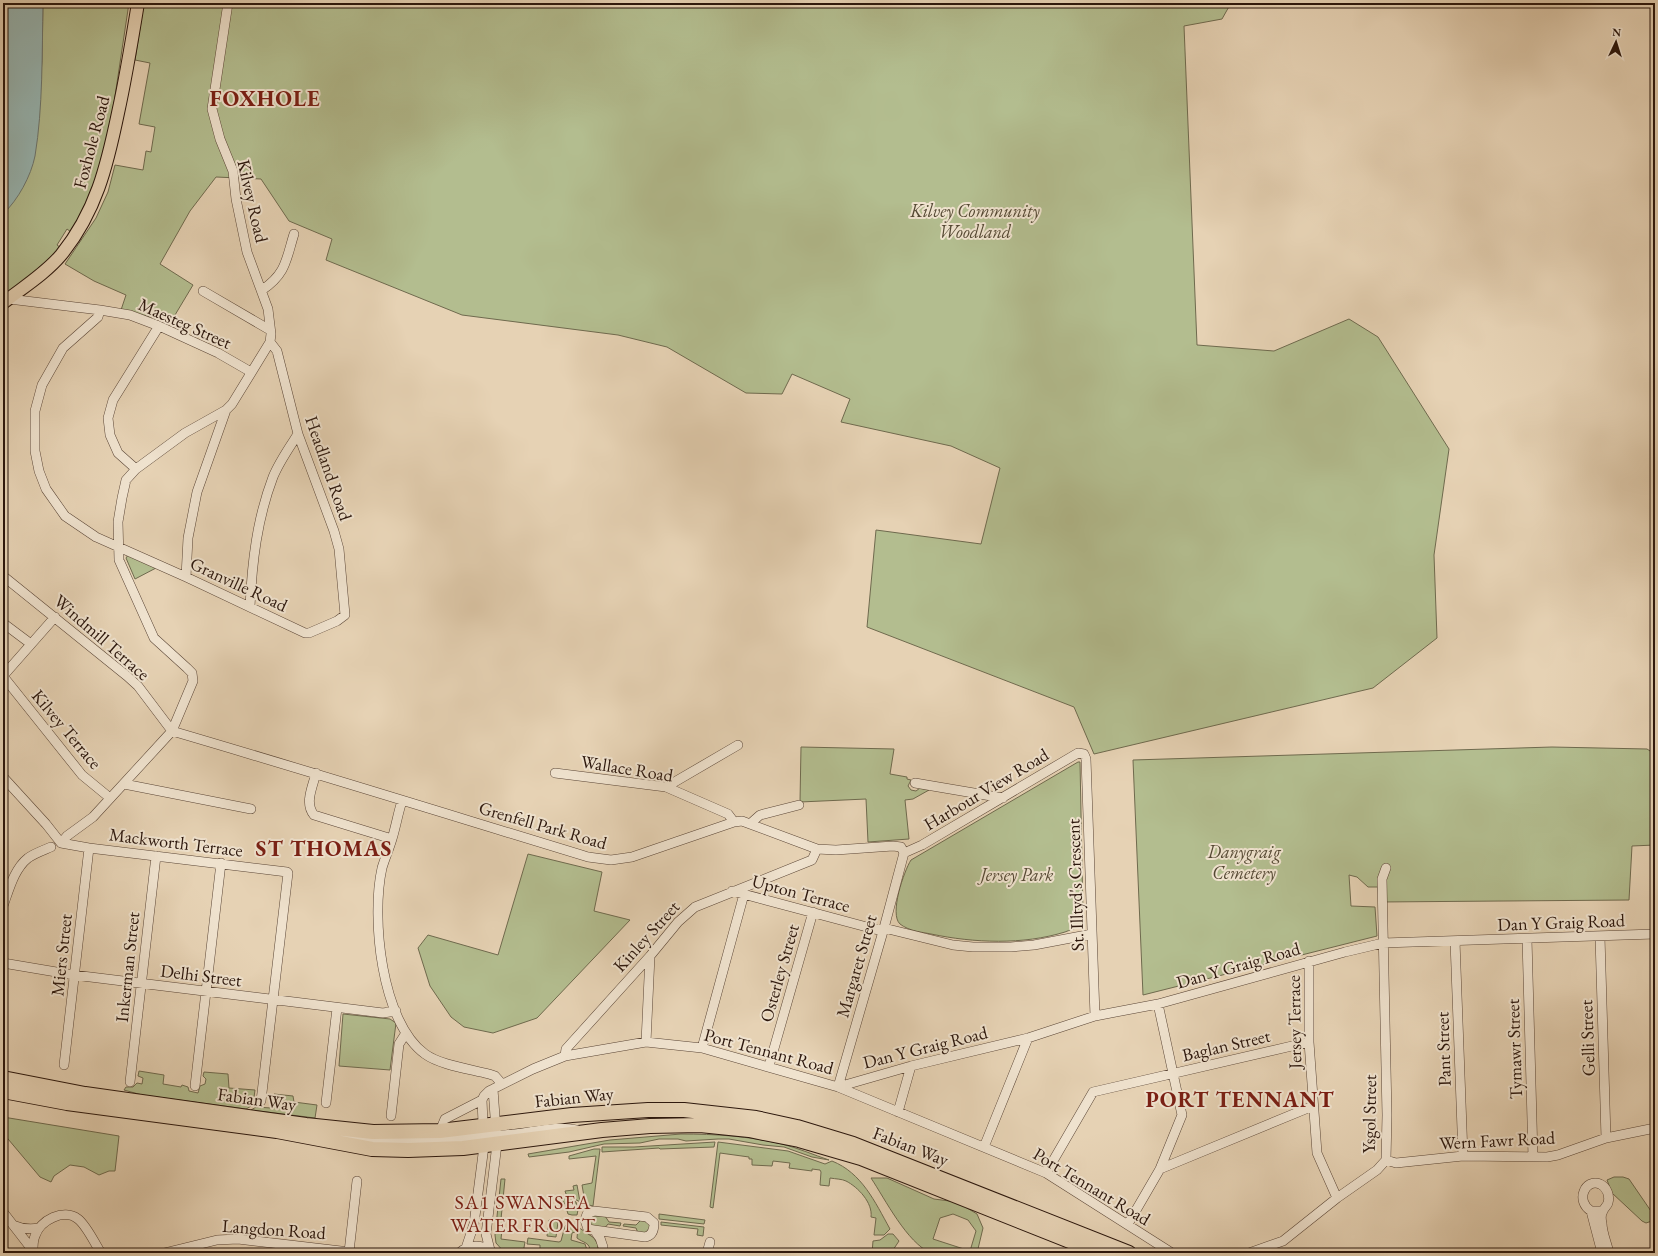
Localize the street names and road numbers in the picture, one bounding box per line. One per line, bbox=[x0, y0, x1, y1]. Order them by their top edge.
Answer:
street label: Foxhole Road bbox=[68, 92, 115, 191]
street label: Kilvey Road bbox=[232, 157, 274, 246]
street label: Maesteg Street bbox=[135, 292, 235, 354]
street label: Headland Road bbox=[300, 413, 358, 524]
street label: Granville Road bbox=[187, 551, 292, 617]
street label: Windmill Terrace bbox=[49, 589, 155, 685]
street label: Kilvey Terrace bbox=[27, 684, 107, 774]
street label: Harbour View Road bbox=[919, 742, 1053, 835]
street label: Wallace Road bbox=[579, 749, 676, 787]
street label: Grenfell Park Road bbox=[476, 796, 611, 855]
street label: St. Illtyd's Crescent bbox=[1061, 818, 1089, 952]
street label: Mackworth Terrace bbox=[108, 822, 244, 862]
street label: Upton Terrace bbox=[749, 869, 853, 917]
street label: Kinley Street bbox=[608, 895, 684, 977]
street label: Dan Y Graig Road bbox=[1497, 908, 1626, 936]
street label: Inkerman Street bbox=[110, 910, 144, 1023]
street label: Miers Street bbox=[45, 912, 77, 997]
street label: Margaret Street bbox=[830, 912, 882, 1020]
street label: Osterley Street bbox=[754, 921, 804, 1025]
street label: Dan Y Graig Road bbox=[1173, 936, 1303, 994]
street label: Delhi Street bbox=[159, 959, 243, 991]
street label: Jersey Terrace bbox=[1282, 975, 1306, 1071]
street label: Tymawr Street bbox=[1501, 998, 1527, 1100]
street label: Gelli Street bbox=[1574, 999, 1600, 1077]
street label: Pant Street bbox=[1430, 1011, 1456, 1087]
street label: Dan Y Graig Road bbox=[860, 1020, 991, 1074]
street label: Port Tennant Road bbox=[702, 1023, 837, 1080]
street label: Baglan Street bbox=[1180, 1024, 1273, 1066]
street label: Ysgol Street bbox=[1357, 1074, 1381, 1154]
street label: Fabian Way bbox=[533, 1081, 615, 1113]
street label: Fabian Way bbox=[216, 1082, 298, 1116]
street label: Fabian Way bbox=[870, 1121, 952, 1171]
street label: Wern Fawr Road bbox=[1439, 1125, 1556, 1155]
street label: Port Tennant Road bbox=[1029, 1142, 1156, 1231]
street label: Langdon Road bbox=[221, 1214, 327, 1244]

